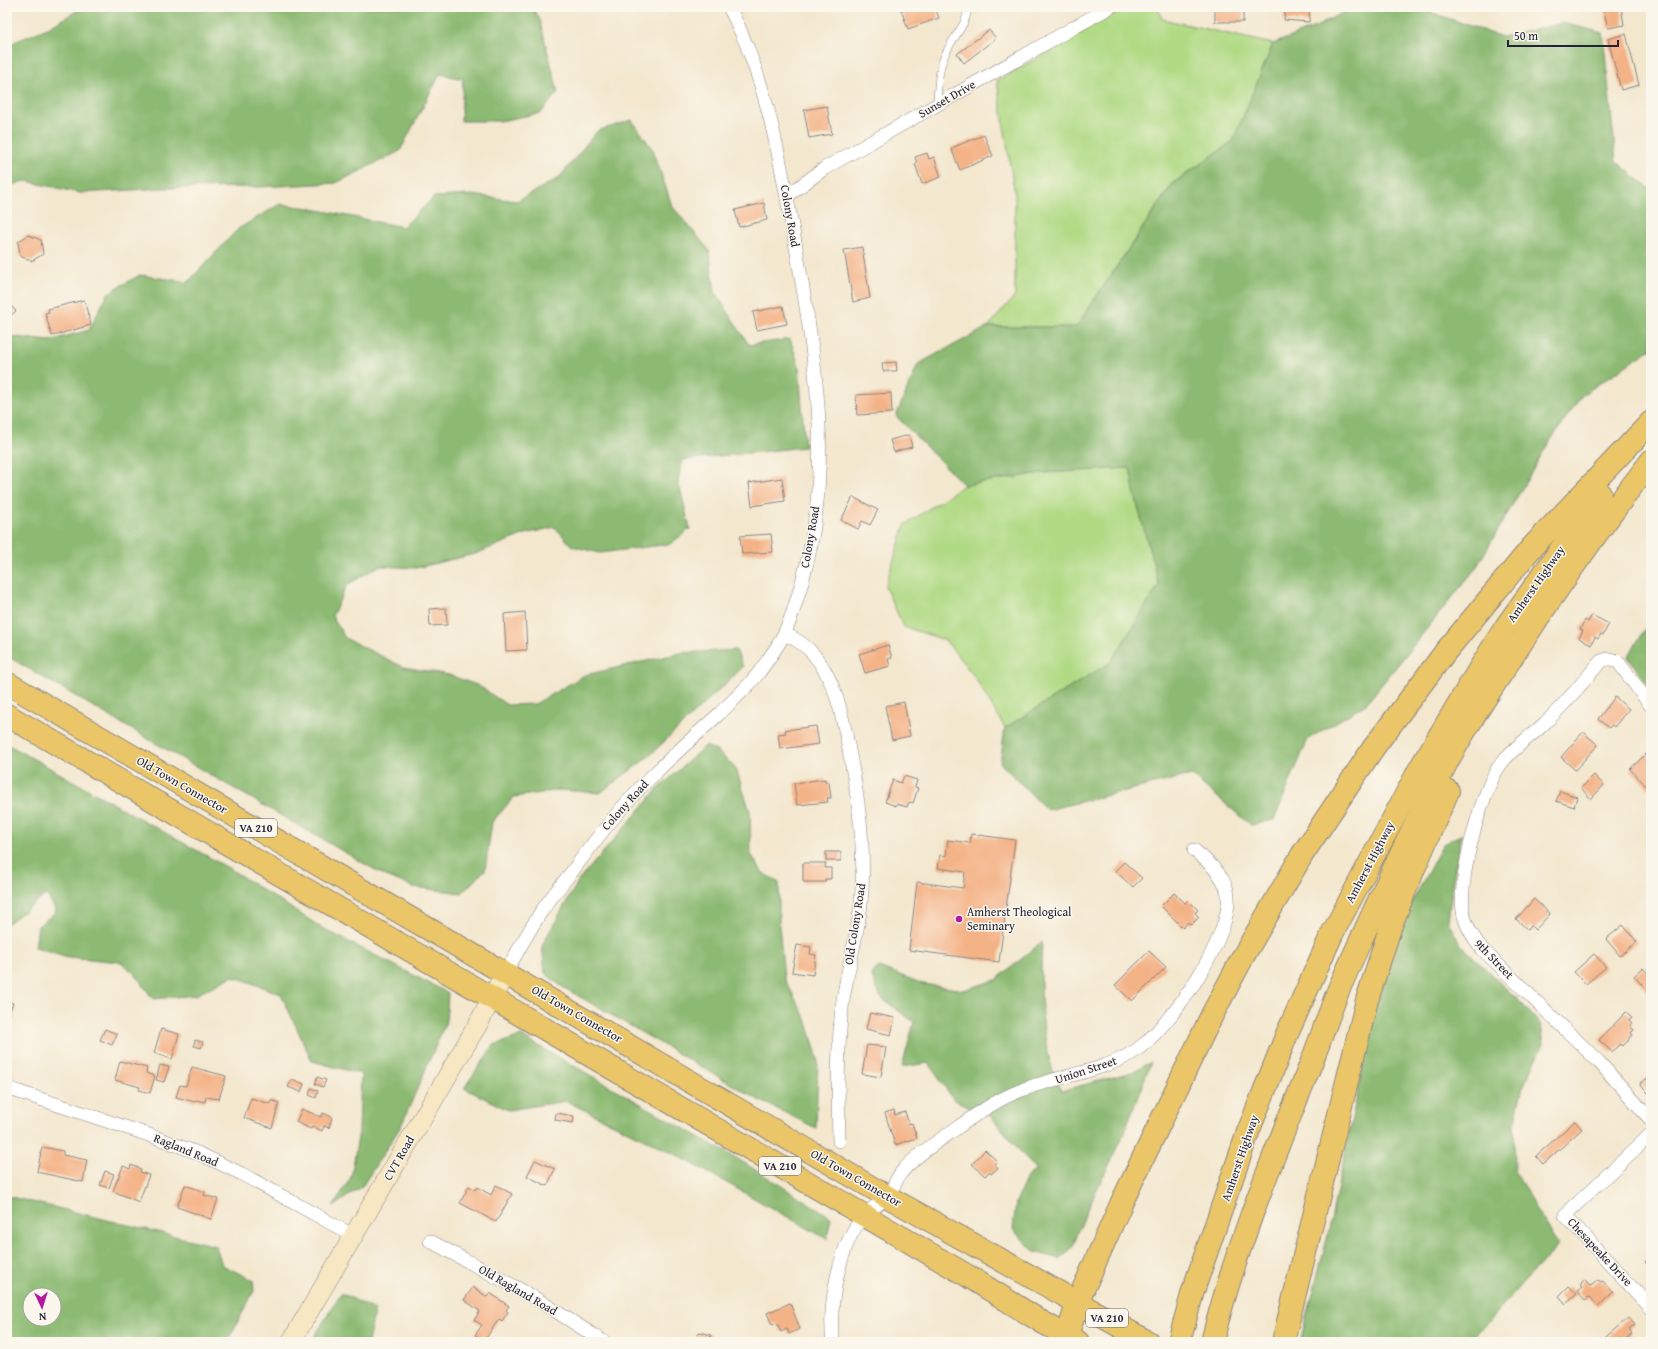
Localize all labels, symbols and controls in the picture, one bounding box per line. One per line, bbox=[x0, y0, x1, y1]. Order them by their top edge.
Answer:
scale bar bbox=[1508, 22, 1618, 48]
text: 50 m bbox=[1514, 27, 1538, 44]
street label: Sunset Drive bbox=[915, 75, 979, 122]
street label: Colony Road bbox=[777, 184, 804, 249]
street label: Colony Road bbox=[796, 504, 823, 569]
street label: Amherst Highway bbox=[1503, 542, 1568, 625]
street label: Old Town Connector bbox=[134, 752, 231, 817]
street label: Colony Road bbox=[597, 775, 652, 834]
street label: Amherst Highway bbox=[1341, 818, 1398, 906]
road number: VA 210 bbox=[235, 819, 277, 837]
street label: Old Colony Road bbox=[840, 881, 869, 966]
place label: Amherst Theological Seminary bbox=[967, 903, 1072, 934]
marker: Amherst Theological Seminary bbox=[954, 914, 964, 924]
street label: 9th Street bbox=[1471, 935, 1518, 983]
street label: Old Town Connector bbox=[529, 981, 626, 1046]
street label: Union Street bbox=[1053, 1051, 1120, 1087]
street label: Amherst Highway bbox=[1217, 1112, 1262, 1203]
street label: Ragland Road bbox=[151, 1129, 222, 1170]
street label: CVT Road bbox=[379, 1132, 418, 1183]
street label: Old Town Connector bbox=[808, 1145, 905, 1210]
road number: VA 210 bbox=[759, 1157, 801, 1175]
street label: Chesapeake Drive bbox=[1564, 1214, 1637, 1290]
street label: Old Ragland Road bbox=[476, 1260, 561, 1319]
north arrow bbox=[22, 1287, 62, 1327]
text: N bbox=[38, 1309, 47, 1325]
road number: VA 210 bbox=[1086, 1309, 1128, 1327]

